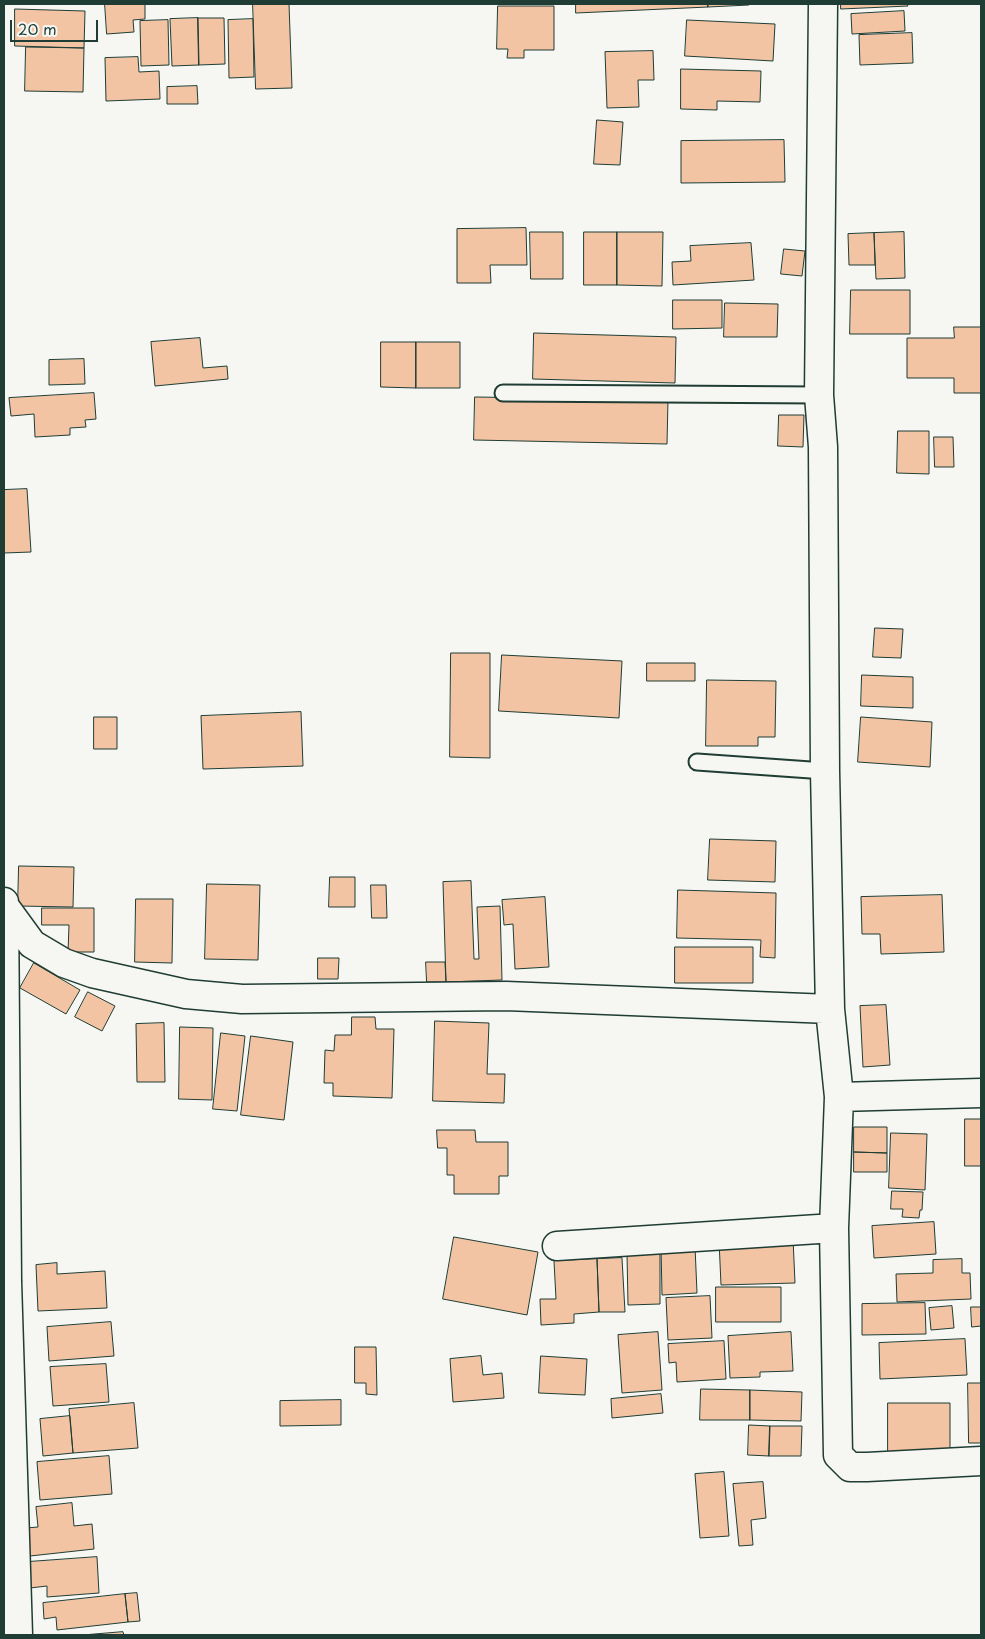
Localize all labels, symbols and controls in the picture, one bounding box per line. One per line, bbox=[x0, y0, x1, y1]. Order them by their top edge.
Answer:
scale bar bbox=[12, 10, 100, 42]
text: 20 m bbox=[18, 17, 57, 40]

